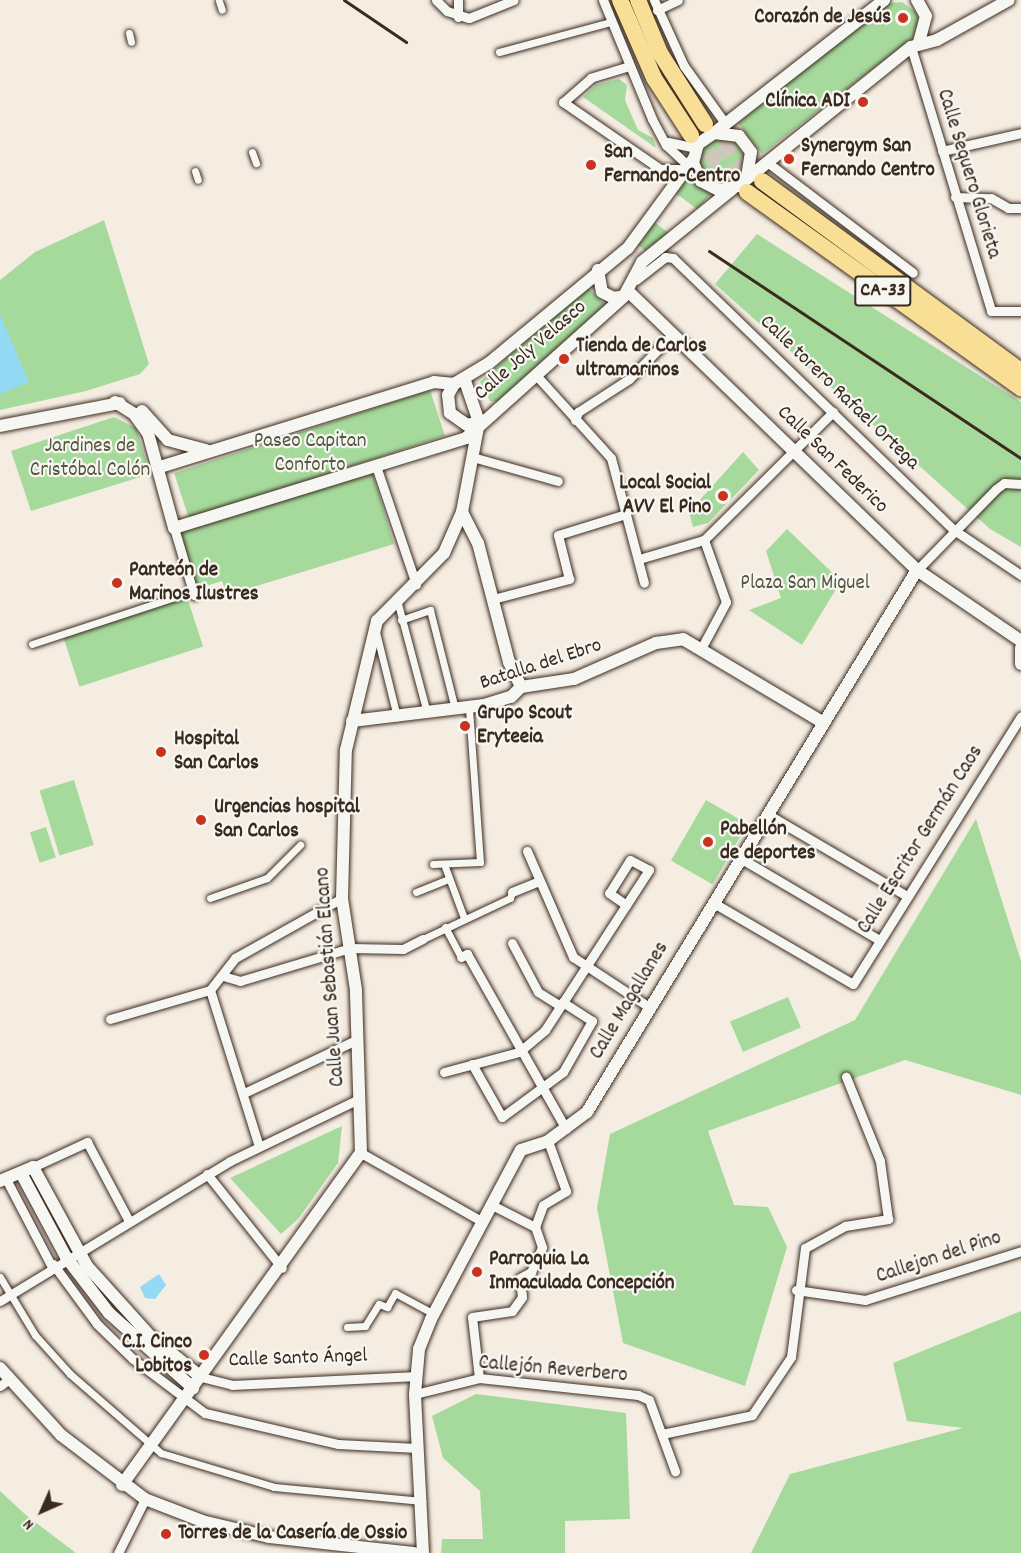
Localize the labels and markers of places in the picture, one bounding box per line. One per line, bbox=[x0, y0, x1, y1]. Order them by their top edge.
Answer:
place label: Corazón de Jesús bbox=[754, 5, 891, 31]
marker: Corazón de Jesús bbox=[896, 11, 910, 25]
place label: Clínica ADI bbox=[765, 89, 850, 115]
marker: Clínica ADI bbox=[854, 93, 872, 111]
place label: Synergym San Fernando Centro bbox=[801, 134, 935, 184]
place label: San Fernando-Centro bbox=[604, 140, 740, 190]
marker: Synergym San Fernando Centro bbox=[782, 152, 796, 166]
marker: San Fernando-Centro bbox=[582, 156, 600, 174]
place label: Tienda de Carlos ultramarinos bbox=[576, 334, 707, 384]
marker: Tienda de Carlos ultramarinos bbox=[557, 352, 571, 366]
place label: Local Social AVV El Pino bbox=[619, 471, 711, 521]
marker: Local Social AVV El Pino bbox=[716, 489, 730, 503]
place label: Panteón de Marinos Ilustres bbox=[129, 558, 259, 608]
marker: Panteón de Marinos Ilustres bbox=[110, 576, 124, 590]
place label: Grupo Scout Eryteeia bbox=[477, 701, 572, 751]
marker: Grupo Scout Eryteeia bbox=[458, 719, 472, 733]
place label: Hospital San Carlos bbox=[174, 727, 259, 777]
marker: Hospital San Carlos bbox=[152, 743, 170, 761]
place label: Urgencias hospital San Carlos bbox=[214, 795, 360, 845]
marker: Urgencias hospital San Carlos bbox=[192, 811, 210, 829]
place label: Pabellón de deportes bbox=[720, 817, 816, 867]
marker: Pabellón de deportes bbox=[701, 835, 715, 849]
place label: Parroquia La Inmaculada Concepción bbox=[489, 1247, 674, 1297]
marker: Parroquia La Inmaculada Concepción bbox=[470, 1265, 484, 1279]
place label: C.I. Cinco Lobitos bbox=[122, 1330, 192, 1380]
marker: C.I. Cinco Lobitos bbox=[197, 1348, 211, 1362]
place label: Torres de la Casería de Ossio bbox=[178, 1521, 407, 1547]
marker: Torres de la Casería de Ossio bbox=[159, 1527, 173, 1541]

